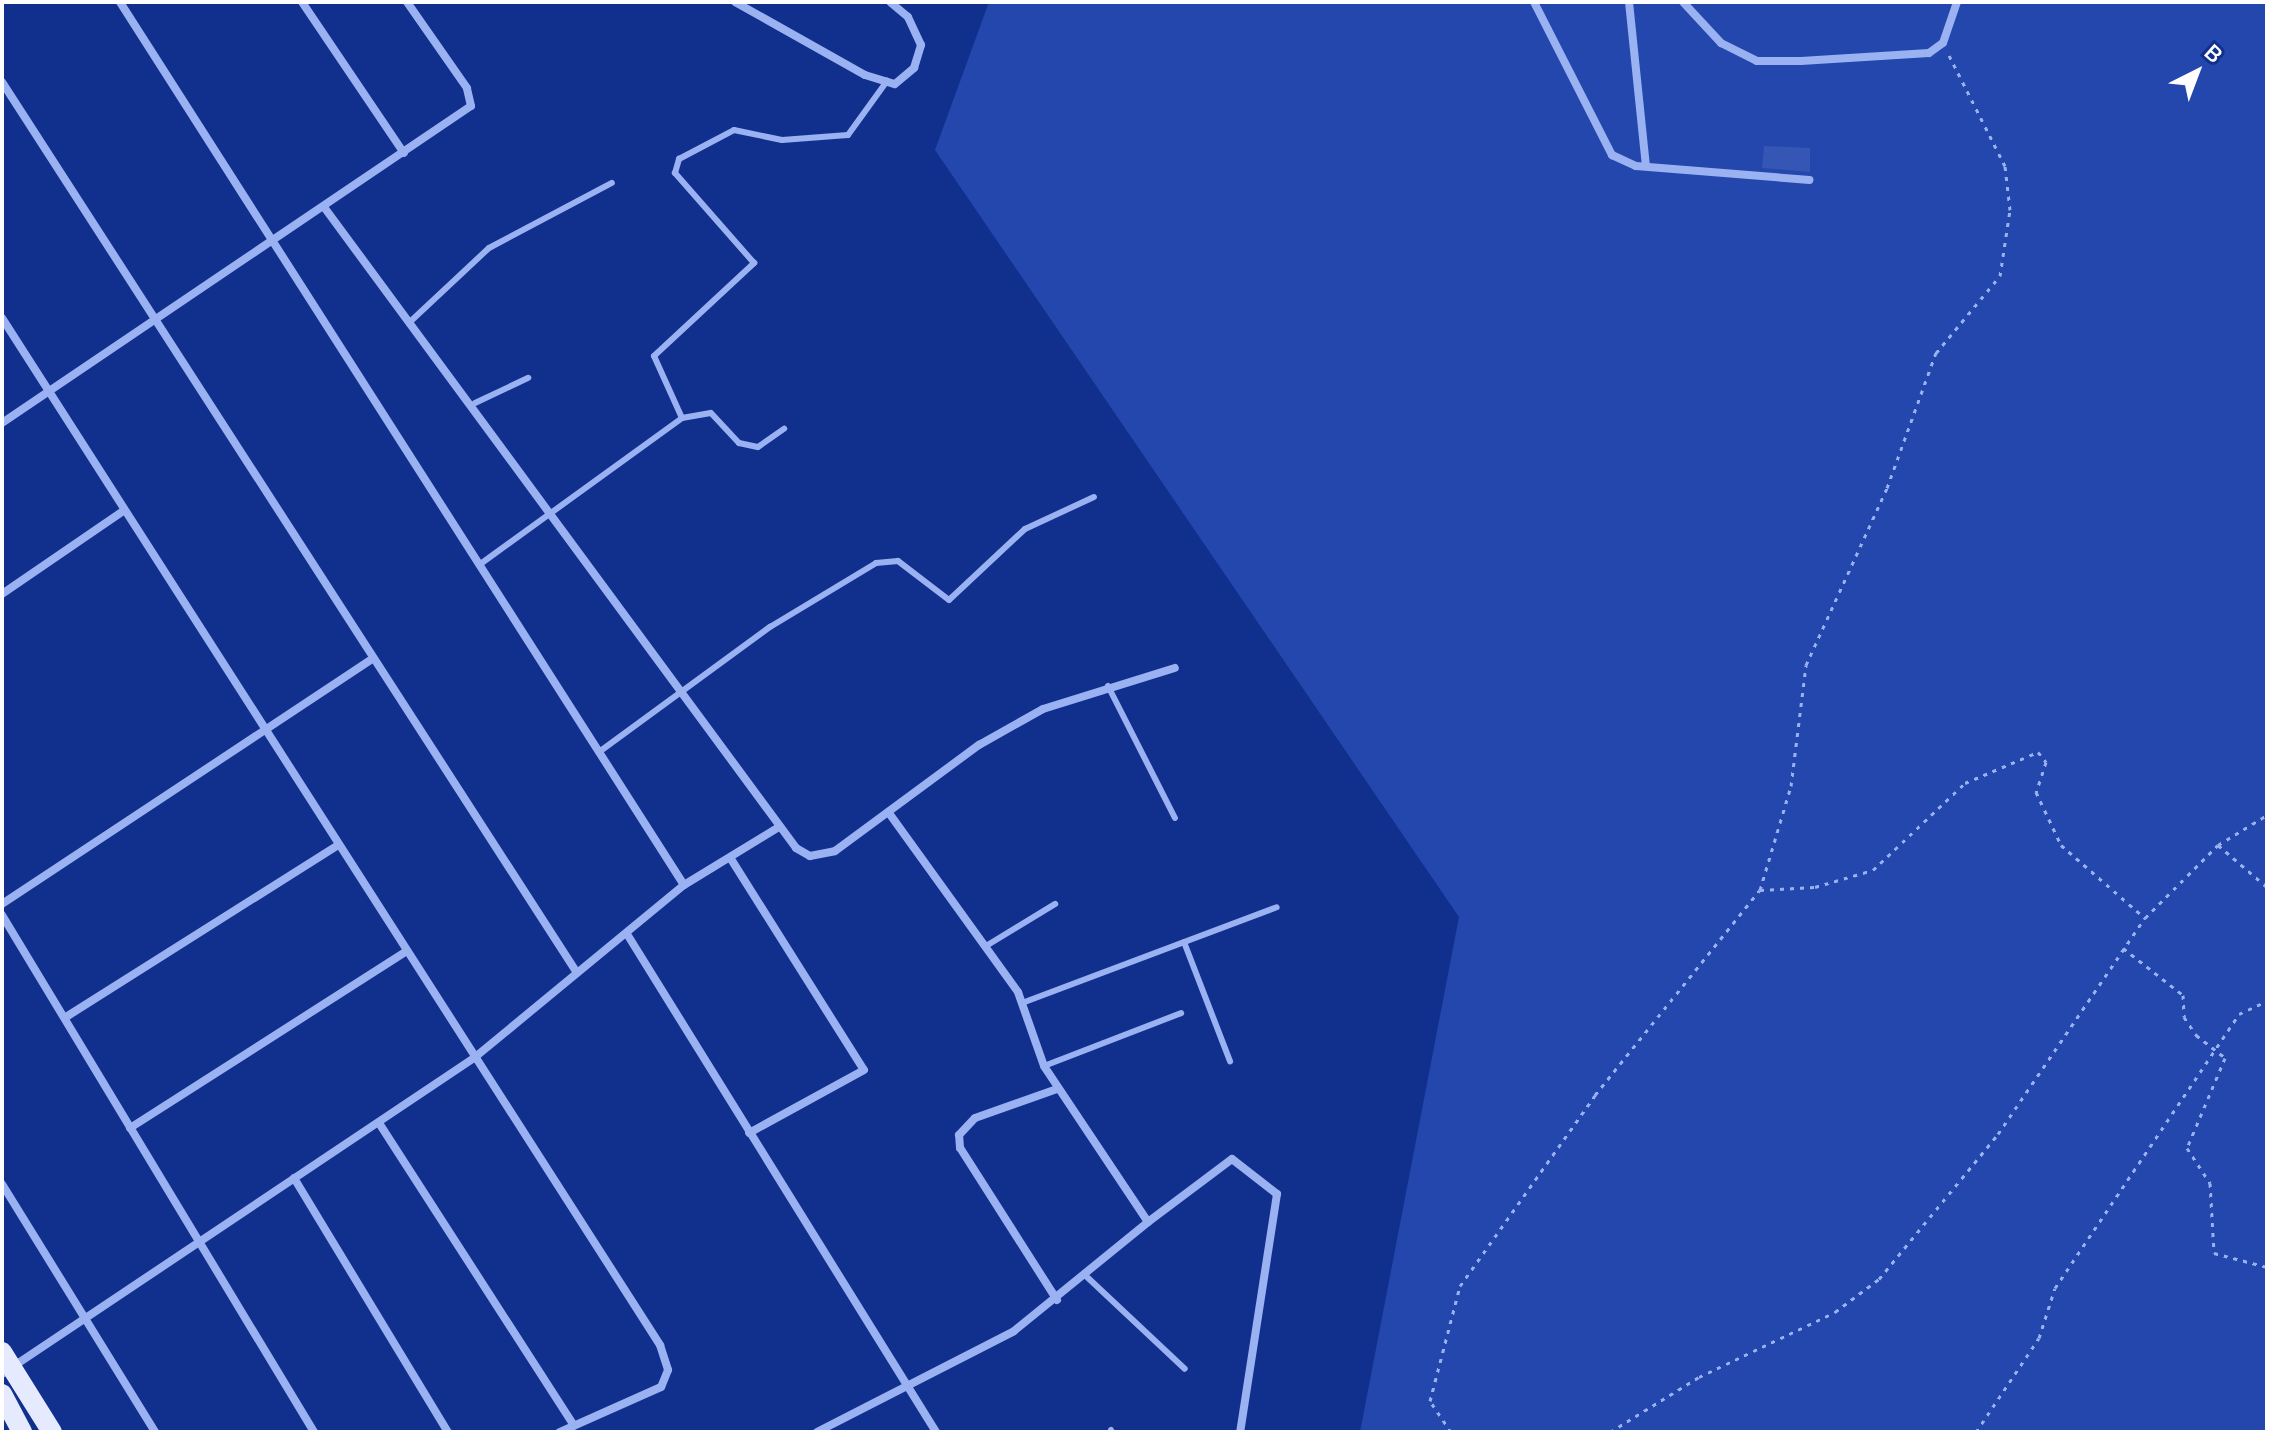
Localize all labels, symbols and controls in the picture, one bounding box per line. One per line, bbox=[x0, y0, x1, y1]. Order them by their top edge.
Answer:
north arrow bbox=[2157, 32, 2237, 112]
text: B bbox=[2197, 38, 2229, 70]

